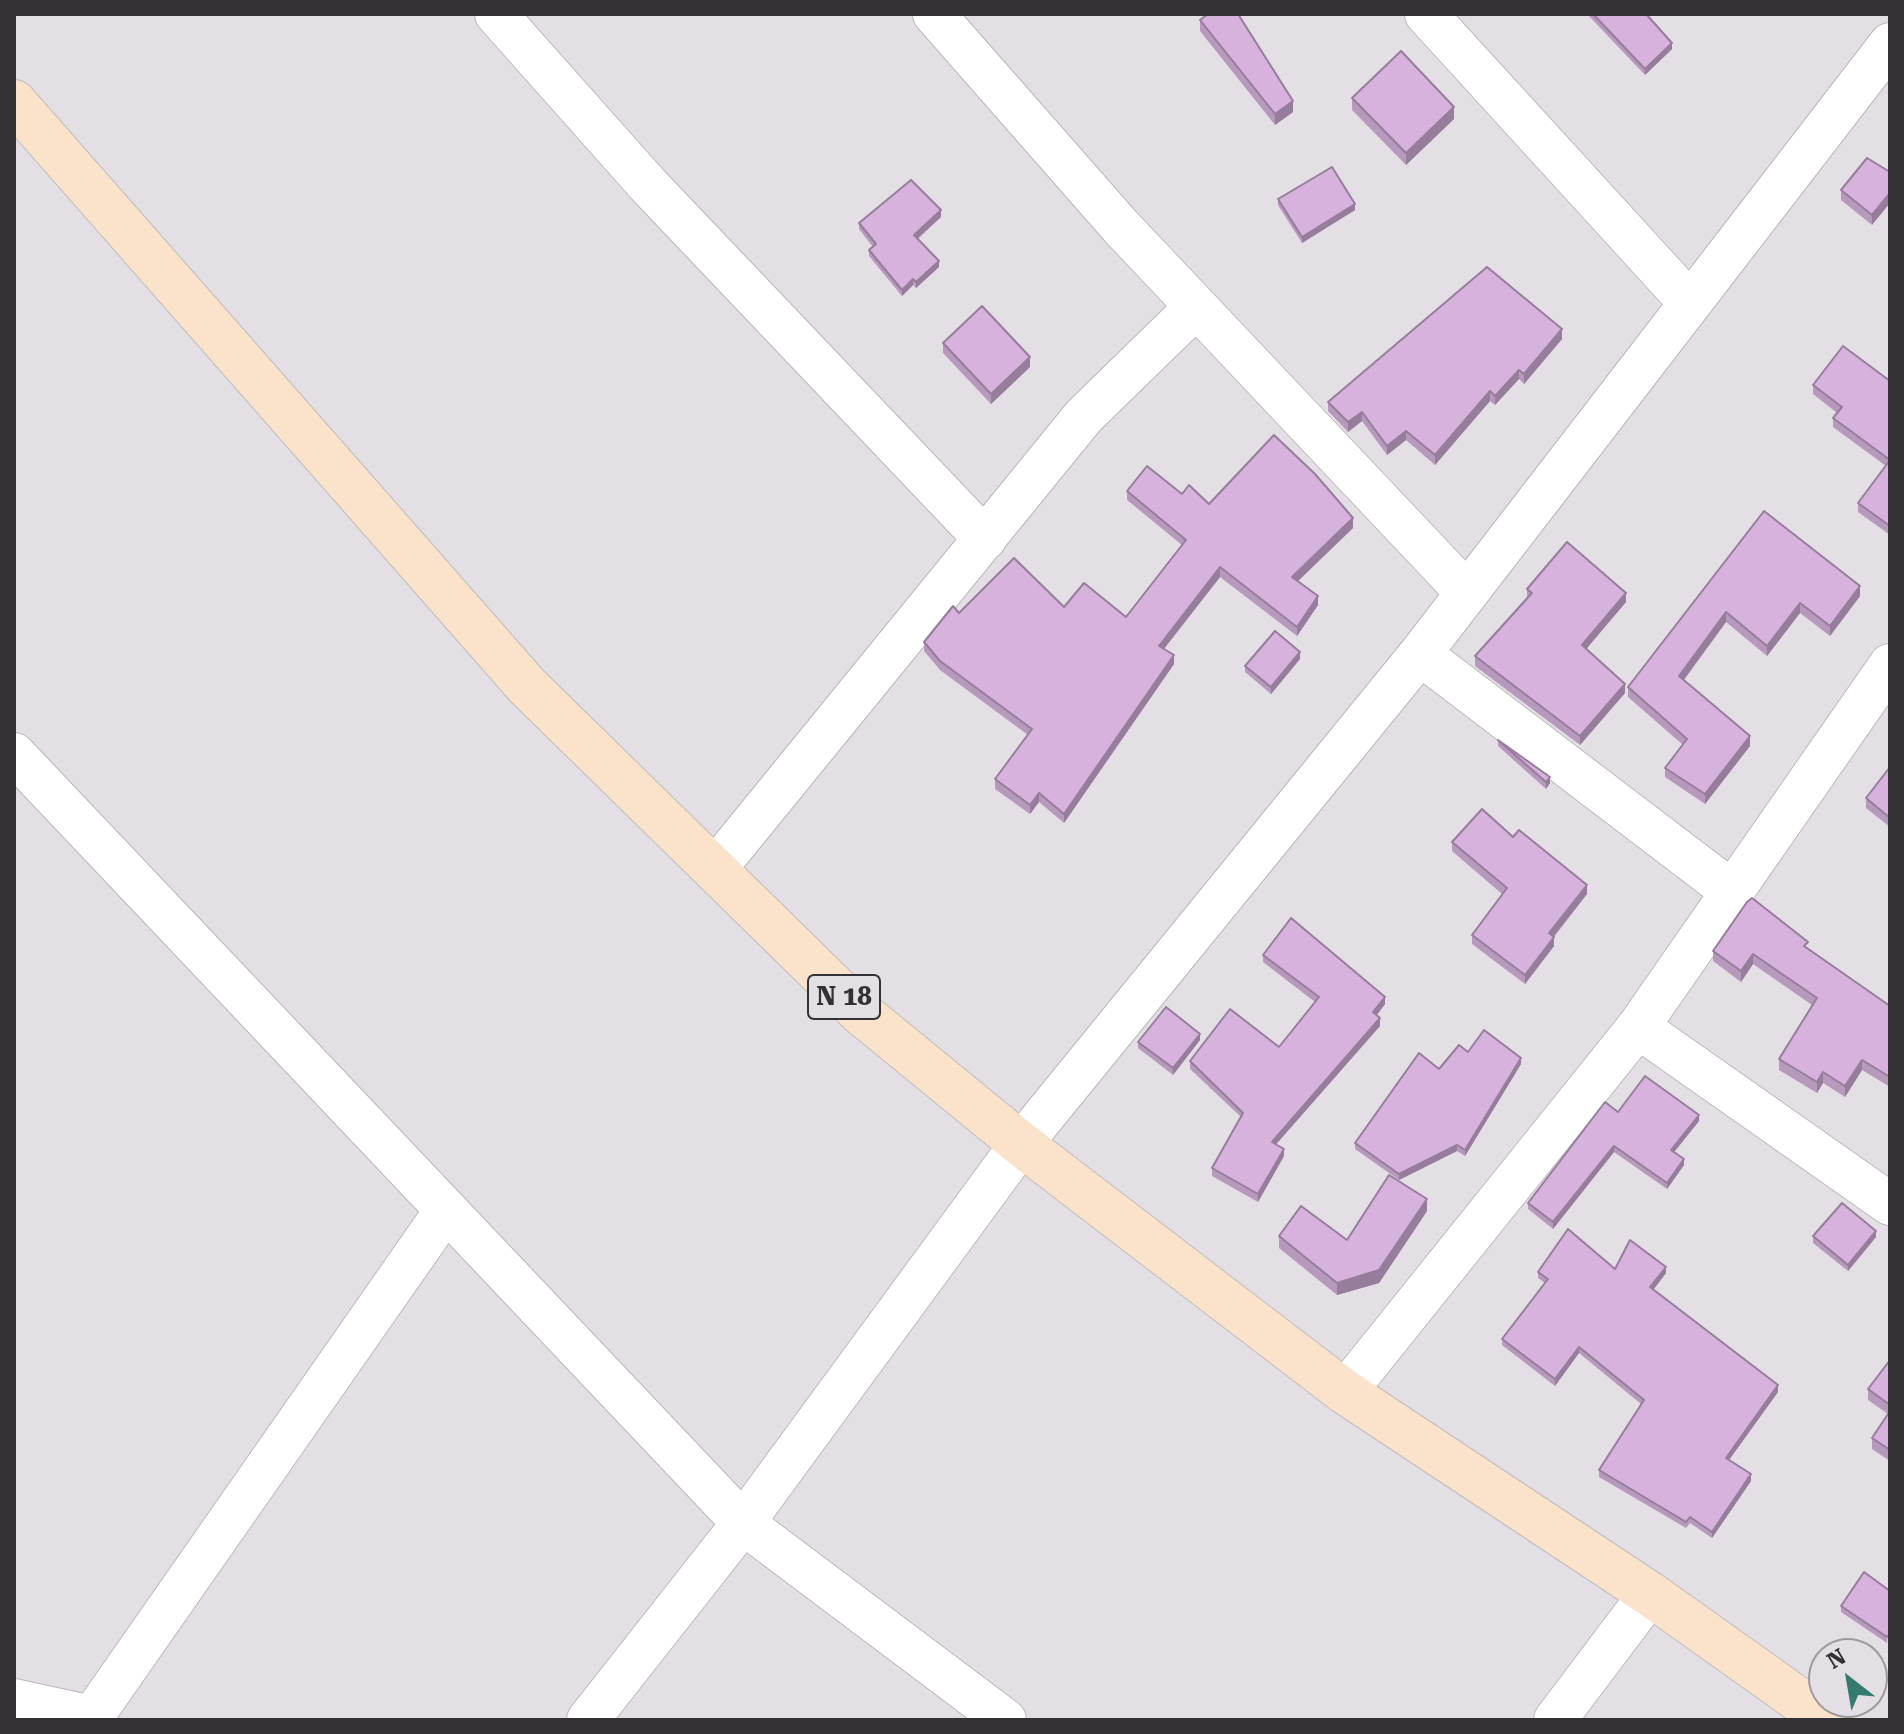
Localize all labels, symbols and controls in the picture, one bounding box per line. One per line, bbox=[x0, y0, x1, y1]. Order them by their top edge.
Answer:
road number: N 18 bbox=[808, 975, 880, 1019]
north arrow bbox=[1808, 1638, 1888, 1718]
text: N bbox=[1823, 1644, 1850, 1674]

